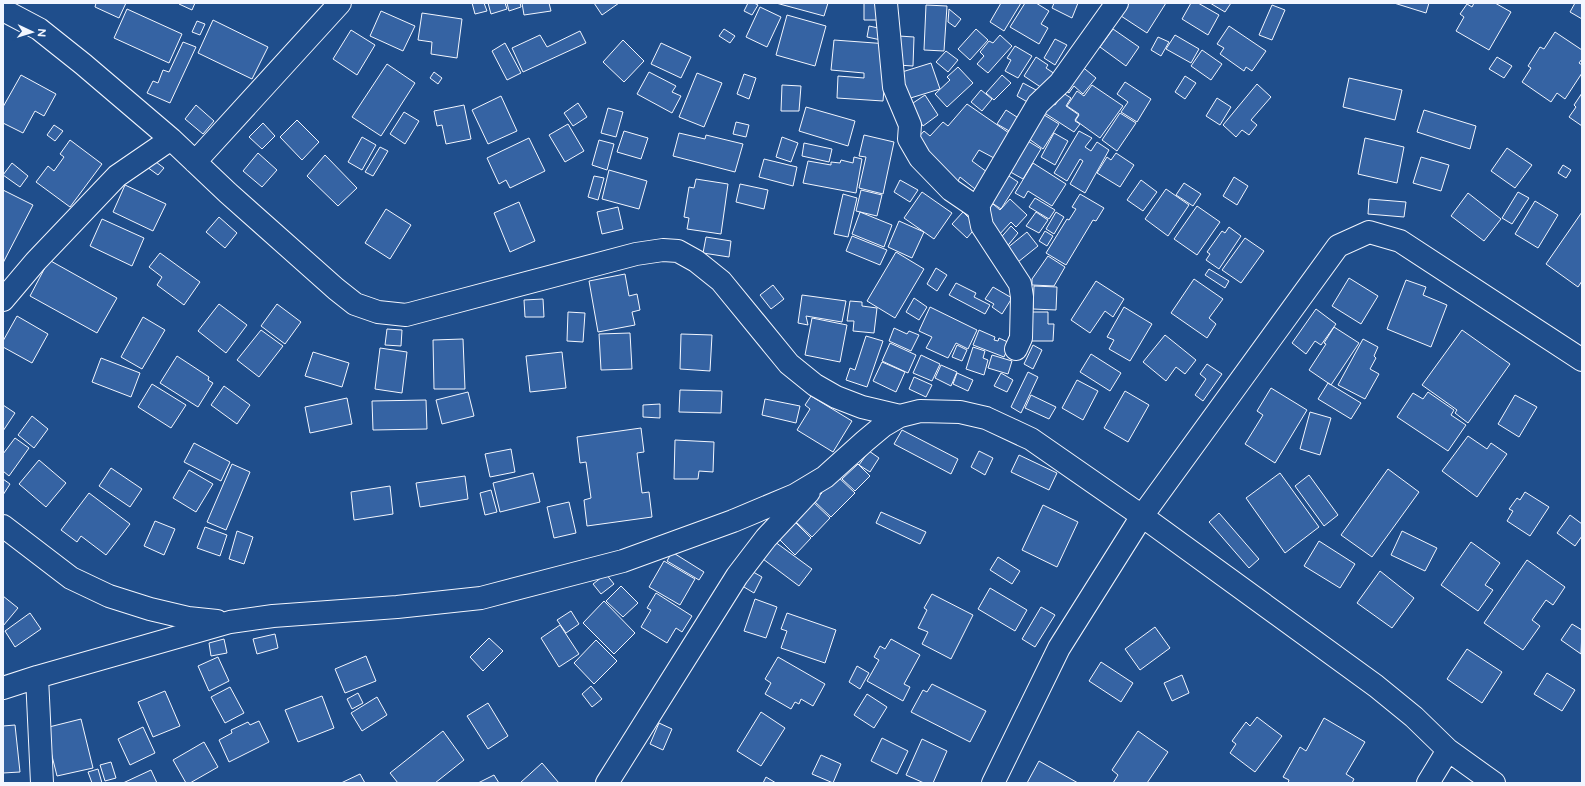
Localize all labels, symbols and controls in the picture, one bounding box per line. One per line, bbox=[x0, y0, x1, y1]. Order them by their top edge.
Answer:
north arrow bbox=[12, 12, 52, 52]
text: N bbox=[35, 28, 48, 37]

